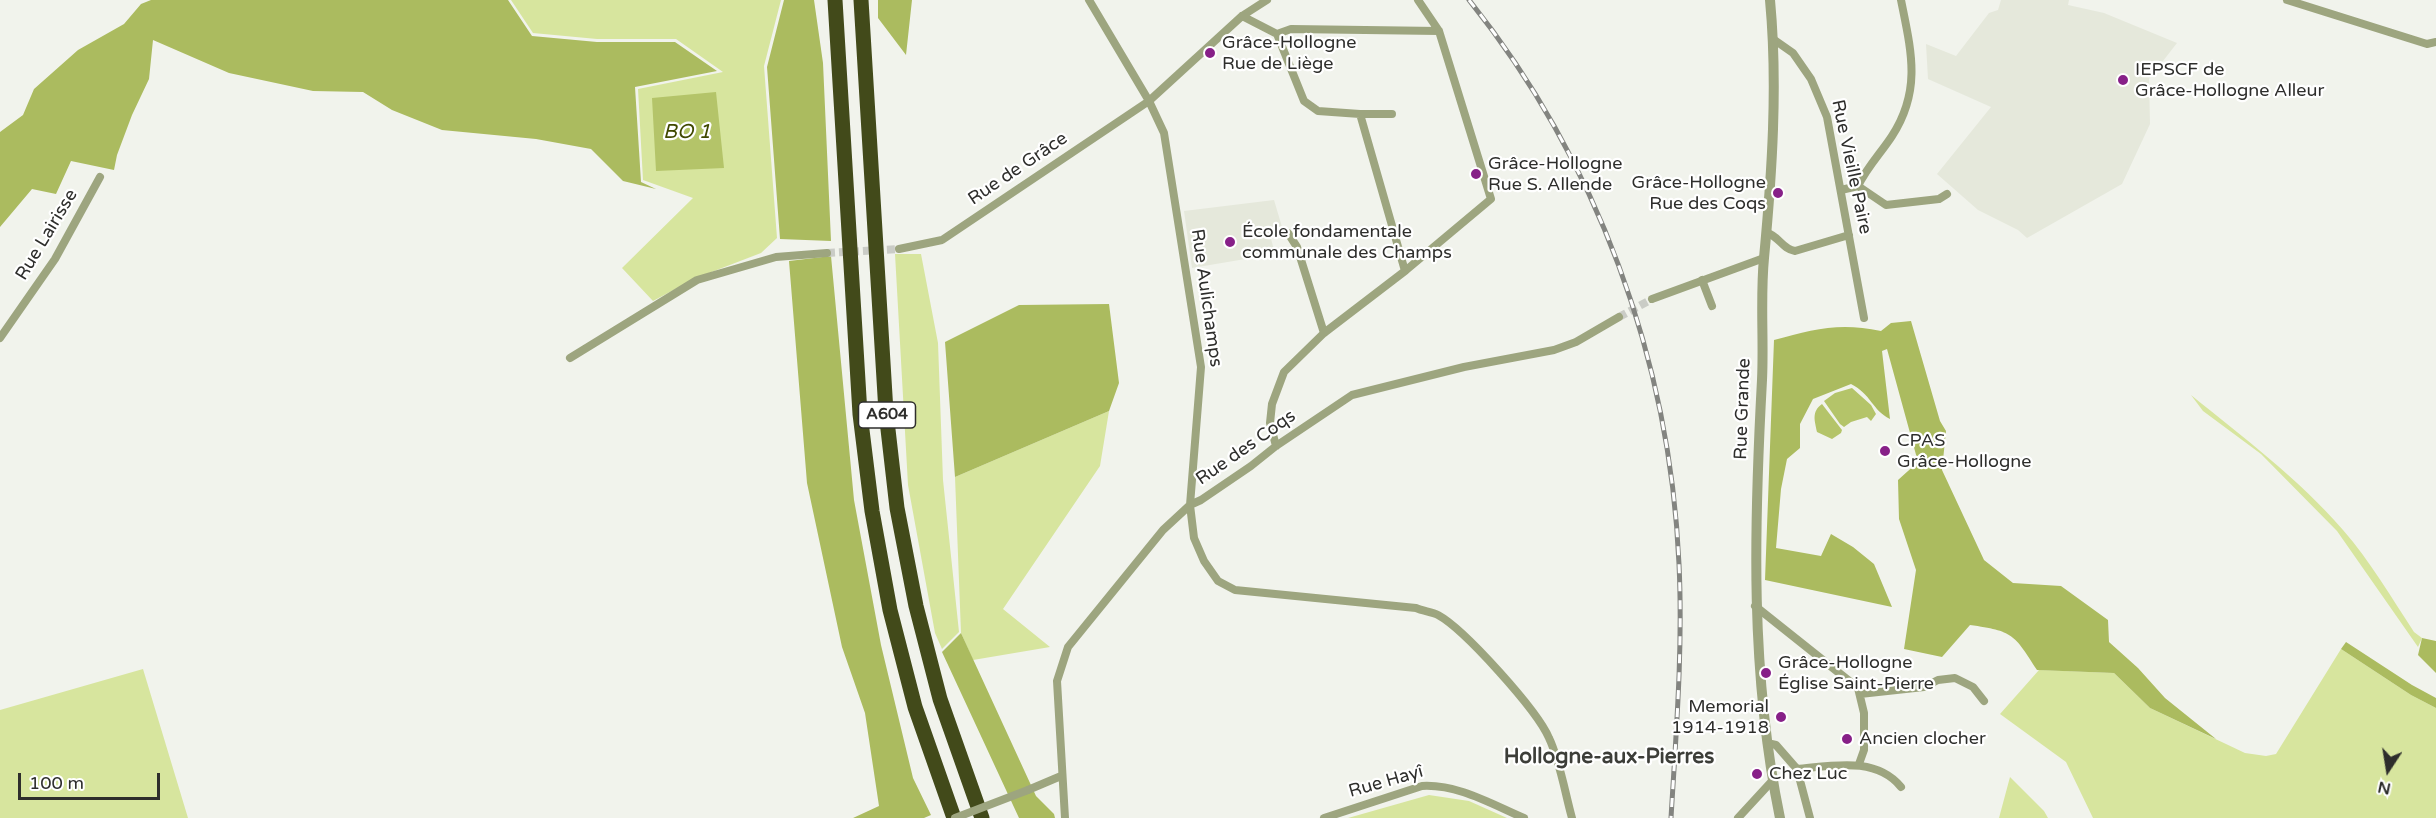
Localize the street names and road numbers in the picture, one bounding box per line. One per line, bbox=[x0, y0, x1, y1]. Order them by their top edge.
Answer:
street label: Rue Vieille Paire bbox=[1826, 98, 1876, 236]
street label: Rue de Grâce bbox=[964, 128, 1072, 210]
street label: Rue Lairisse bbox=[11, 186, 83, 284]
street label: Rue Aulichamps bbox=[1186, 228, 1226, 368]
street label: Rue Grande bbox=[1730, 358, 1756, 460]
road number: A604 bbox=[858, 402, 916, 428]
street label: Rue des Coqs bbox=[1192, 406, 1300, 490]
street label: Rue Hayî bbox=[1346, 761, 1426, 803]

